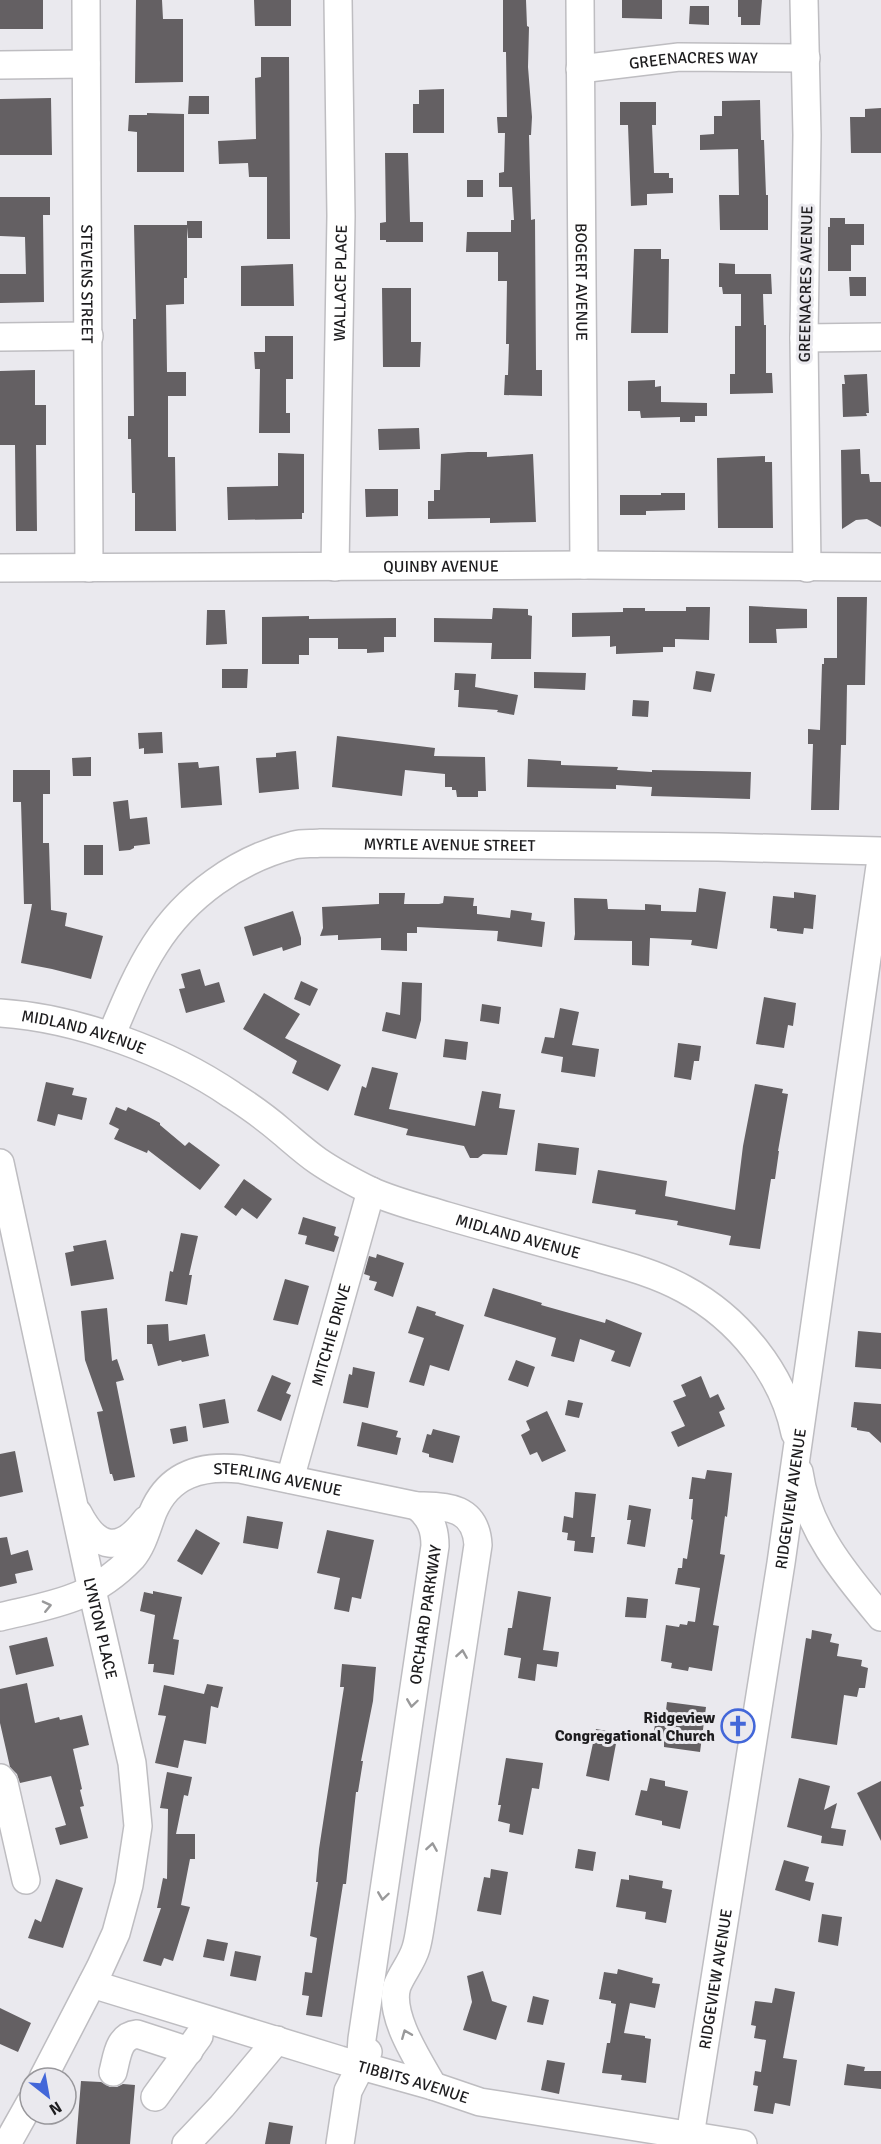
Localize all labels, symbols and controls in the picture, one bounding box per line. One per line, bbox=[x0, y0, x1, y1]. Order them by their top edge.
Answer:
street label: GREENACRES WAY bbox=[628, 48, 758, 74]
street label: GREENACRES AVENUE bbox=[795, 205, 817, 363]
street label: BOGERT AVENUE bbox=[571, 223, 591, 341]
street label: STEVENS STREET bbox=[76, 224, 97, 344]
street label: WALLACE PLACE bbox=[330, 224, 352, 342]
street label: QUINBY AVENUE bbox=[383, 556, 499, 577]
street label: MYRTLE AVENUE STREET bbox=[363, 834, 536, 856]
street label: MIDLAND AVENUE bbox=[20, 1006, 149, 1059]
street label: MIDLAND AVENUE bbox=[453, 1210, 583, 1264]
street label: MITCHIE DRIVE bbox=[308, 1281, 356, 1388]
street label: RIDGEVIEW AVENUE bbox=[771, 1427, 811, 1571]
street label: STERLING AVENUE bbox=[213, 1459, 344, 1501]
street label: ORCHARD PARKWAY bbox=[406, 1544, 446, 1686]
street label: LYNTON PLACE bbox=[79, 1576, 121, 1681]
one-way arrow bbox=[41, 1600, 51, 1613]
one-way arrow bbox=[455, 1649, 467, 1658]
one-way arrow bbox=[406, 1699, 418, 1708]
place label: Ridgeview Congregational Church bbox=[555, 1708, 716, 1746]
church icon: Ridgeview Congregational Church bbox=[720, 1708, 756, 1744]
one-way arrow bbox=[426, 1842, 438, 1851]
one-way arrow bbox=[378, 1891, 390, 1901]
street label: RIDGEVIEW AVENUE bbox=[695, 1907, 737, 2051]
one-way arrow bbox=[401, 2029, 413, 2040]
street label: TIBBITS AVENUE bbox=[356, 2056, 471, 2108]
north arrow bbox=[18, 2066, 78, 2126]
text: N bbox=[45, 2097, 65, 2119]

